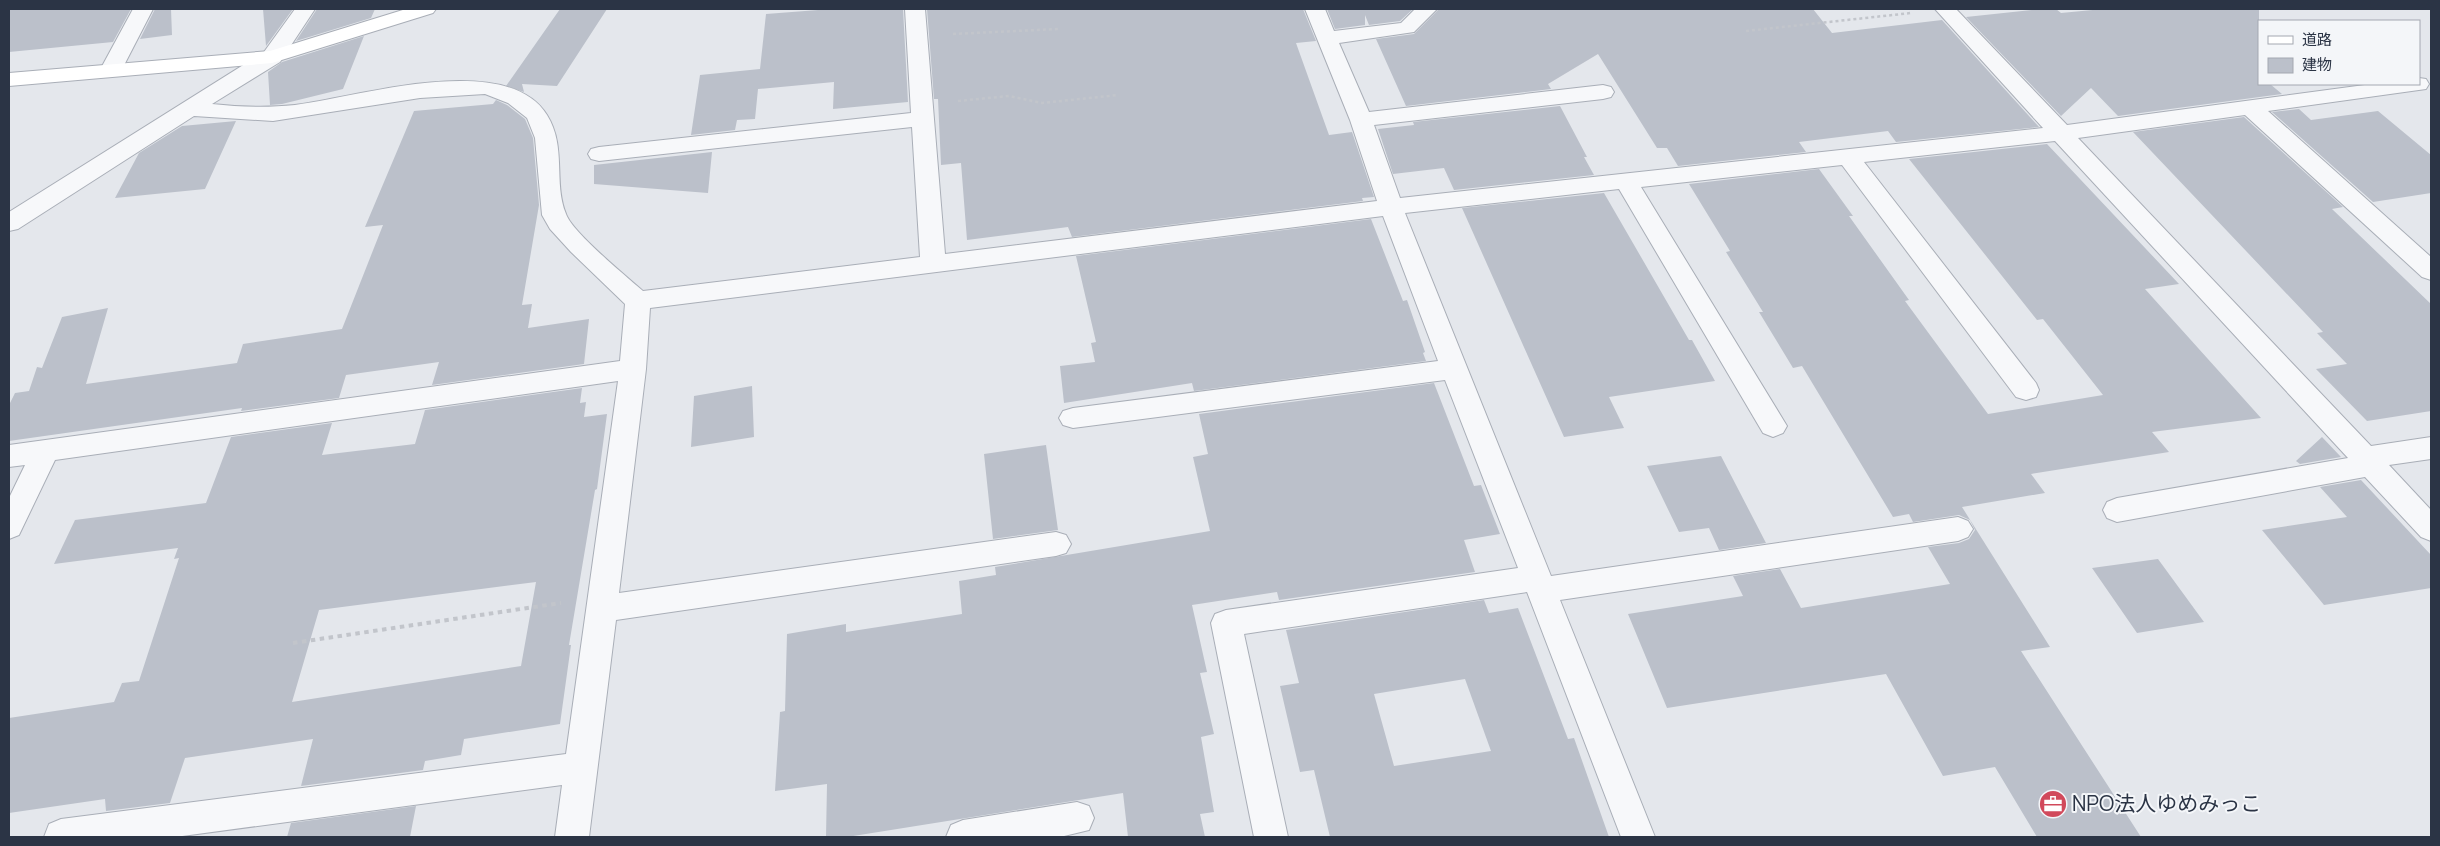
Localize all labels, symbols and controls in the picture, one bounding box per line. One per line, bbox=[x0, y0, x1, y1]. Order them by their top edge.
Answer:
legend bbox=[2258, 20, 2420, 85]
text: 道路 bbox=[2302, 29, 2332, 50]
text: 建物 bbox=[2302, 54, 2332, 75]
office icon: NPO法人ゆめみっこ bbox=[2038, 789, 2068, 819]
place label: NPO法人ゆめみっこ bbox=[2072, 789, 2261, 817]

